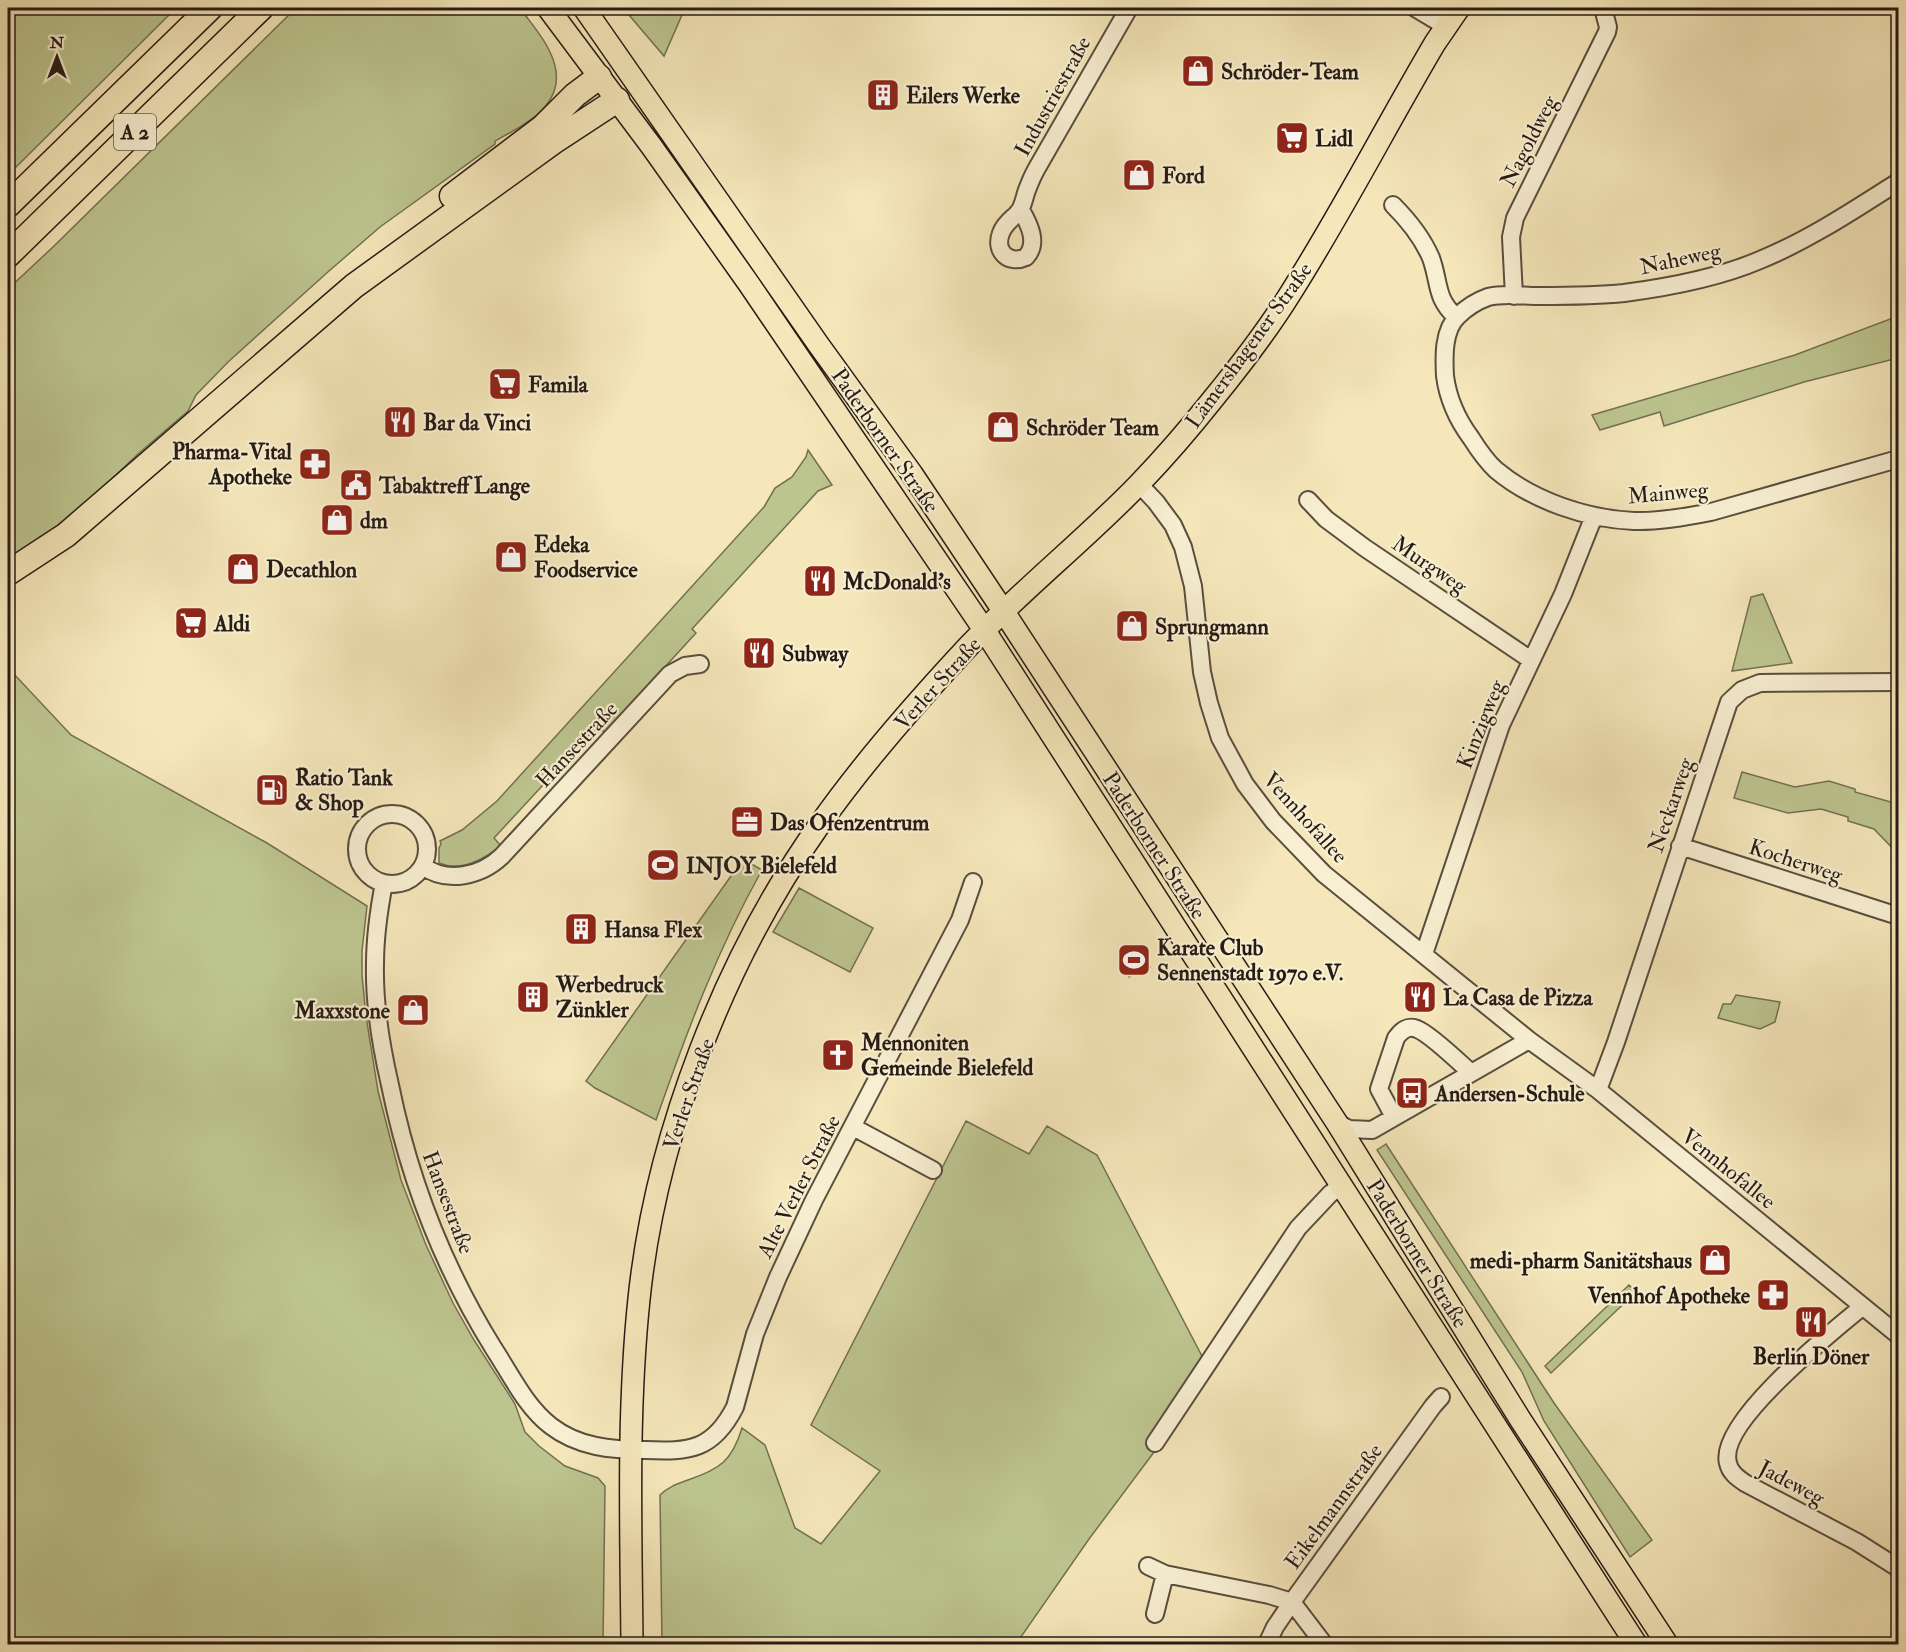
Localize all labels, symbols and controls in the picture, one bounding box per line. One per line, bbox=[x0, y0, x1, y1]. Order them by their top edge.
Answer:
north arrow bbox=[27, 27, 87, 87]
street label: Industriestraße bbox=[1008, 31, 1097, 162]
text: N bbox=[49, 33, 65, 53]
shop icon: Schröder-Team bbox=[1180, 53, 1216, 89]
place label: Schröder-Team bbox=[1221, 58, 1360, 86]
building icon: Eilers Werke bbox=[865, 77, 901, 113]
place label: Eilers Werke bbox=[906, 82, 1021, 110]
street label: Nagoldweg bbox=[1494, 90, 1564, 192]
road number: A 2 bbox=[114, 114, 156, 150]
supermarket icon: Lidl bbox=[1274, 120, 1310, 156]
place label: Lidl bbox=[1315, 125, 1354, 153]
shop icon: Ford bbox=[1121, 157, 1157, 193]
place label: Ford bbox=[1162, 162, 1205, 190]
street label: Naheweg bbox=[1637, 236, 1725, 281]
street label: Lämershagener Straße bbox=[1179, 257, 1318, 434]
street label: Paderborner Straße bbox=[825, 363, 945, 518]
supermarket icon: Famila bbox=[487, 366, 523, 402]
place label: Famila bbox=[528, 371, 589, 399]
restaurant icon: Bar da Vinci bbox=[382, 404, 418, 440]
place label: Bar da Vinci bbox=[423, 409, 531, 437]
shop icon: Schröder Team bbox=[985, 409, 1021, 445]
place label: Schröder Team bbox=[1026, 414, 1160, 442]
place label: Pharma-Vital Apotheke bbox=[172, 438, 293, 492]
pharmacy icon: Pharma-Vital Apotheke bbox=[297, 446, 333, 482]
public building icon: Tabaktreff Lange bbox=[338, 467, 374, 503]
place label: Tabaktreff Lange bbox=[378, 472, 531, 501]
street label: Mainweg bbox=[1627, 475, 1711, 510]
shop icon: dm bbox=[319, 502, 355, 538]
place label: dm bbox=[360, 507, 389, 535]
street label: Murgweg bbox=[1387, 530, 1473, 601]
place label: Edeka Foodservice bbox=[534, 531, 639, 584]
shop icon: Edeka Foodservice bbox=[493, 539, 529, 575]
shop icon: Decathlon bbox=[225, 551, 261, 587]
place label: Decathlon bbox=[266, 556, 358, 584]
restaurant icon: McDonald's bbox=[802, 563, 838, 599]
place label: McDonald's bbox=[842, 568, 951, 596]
supermarket icon: Aldi bbox=[173, 605, 209, 641]
shop icon: Sprungmann bbox=[1114, 608, 1150, 644]
place label: Aldi bbox=[213, 610, 250, 638]
place label: Sprungmann bbox=[1155, 613, 1269, 642]
street label: Verler Straße bbox=[888, 631, 987, 736]
restaurant icon: Subway bbox=[741, 635, 777, 671]
place label: Subway bbox=[782, 640, 849, 669]
street label: Kinzigweg bbox=[1450, 675, 1512, 773]
street label: Hansestraße bbox=[530, 696, 624, 794]
street label: Neckarweg bbox=[1642, 753, 1701, 856]
place label: Ratio Tank & Shop bbox=[295, 764, 393, 818]
street label: Vennhofallee bbox=[1257, 766, 1354, 869]
street label: Paderborner Straße bbox=[1096, 767, 1212, 925]
fuel station icon: Ratio Tank & Shop bbox=[254, 772, 290, 808]
office icon: Das Ofenzentrum bbox=[729, 804, 765, 840]
place label: Das Ofenzentrum bbox=[770, 809, 930, 837]
street label: Kocherweg bbox=[1745, 833, 1847, 890]
sports icon: INJOY Bielefeld bbox=[645, 847, 681, 883]
place label: INJOY Bielefeld bbox=[686, 852, 837, 881]
building icon: Hansa Flex bbox=[563, 911, 599, 947]
place label: Hansa Flex bbox=[604, 916, 702, 944]
place label: Karate Club Sennenstadt 1970 e.V. bbox=[1157, 934, 1343, 987]
sports icon: Karate Club Sennenstadt 1970 e.V. bbox=[1116, 942, 1152, 978]
place label: Werbedruck Zünkler bbox=[555, 971, 664, 1024]
building icon: Werbedruck Zünkler bbox=[515, 979, 551, 1015]
restaurant icon: La Casa de Pizza bbox=[1402, 979, 1438, 1015]
place label: La Casa de Pizza bbox=[1443, 984, 1593, 1012]
shop icon: Maxxstone bbox=[395, 992, 431, 1028]
place label: Maxxstone bbox=[294, 997, 391, 1025]
place label: Mennoniten Gemeinde Bielefeld bbox=[860, 1029, 1033, 1082]
street label: Verler Straße bbox=[657, 1035, 721, 1154]
church icon: Mennoniten Gemeinde Bielefeld bbox=[820, 1037, 856, 1073]
bus stop icon: Andersen-Schule bbox=[1394, 1075, 1430, 1111]
place label: Andersen-Schule bbox=[1434, 1080, 1585, 1108]
street label: Alte Verler Straße bbox=[750, 1110, 847, 1264]
street label: Vennhofallee bbox=[1675, 1122, 1781, 1215]
street label: Hansestraße bbox=[416, 1147, 481, 1258]
street label: Paderborner Straße bbox=[1360, 1174, 1474, 1333]
shop icon: medi-pharm Sanitätshaus bbox=[1697, 1242, 1733, 1278]
place label: medi-pharm Sanitätshaus bbox=[1470, 1247, 1692, 1276]
pharmacy icon: Vennhof Apotheke bbox=[1755, 1277, 1791, 1313]
place label: Vennhof Apotheke bbox=[1587, 1282, 1751, 1311]
restaurant icon: Berlin Döner bbox=[1793, 1304, 1829, 1340]
place label: Berlin Döner bbox=[1753, 1343, 1870, 1371]
street label: Eikelmannstraße bbox=[1279, 1438, 1389, 1575]
street label: Jadeweg bbox=[1753, 1453, 1830, 1512]

